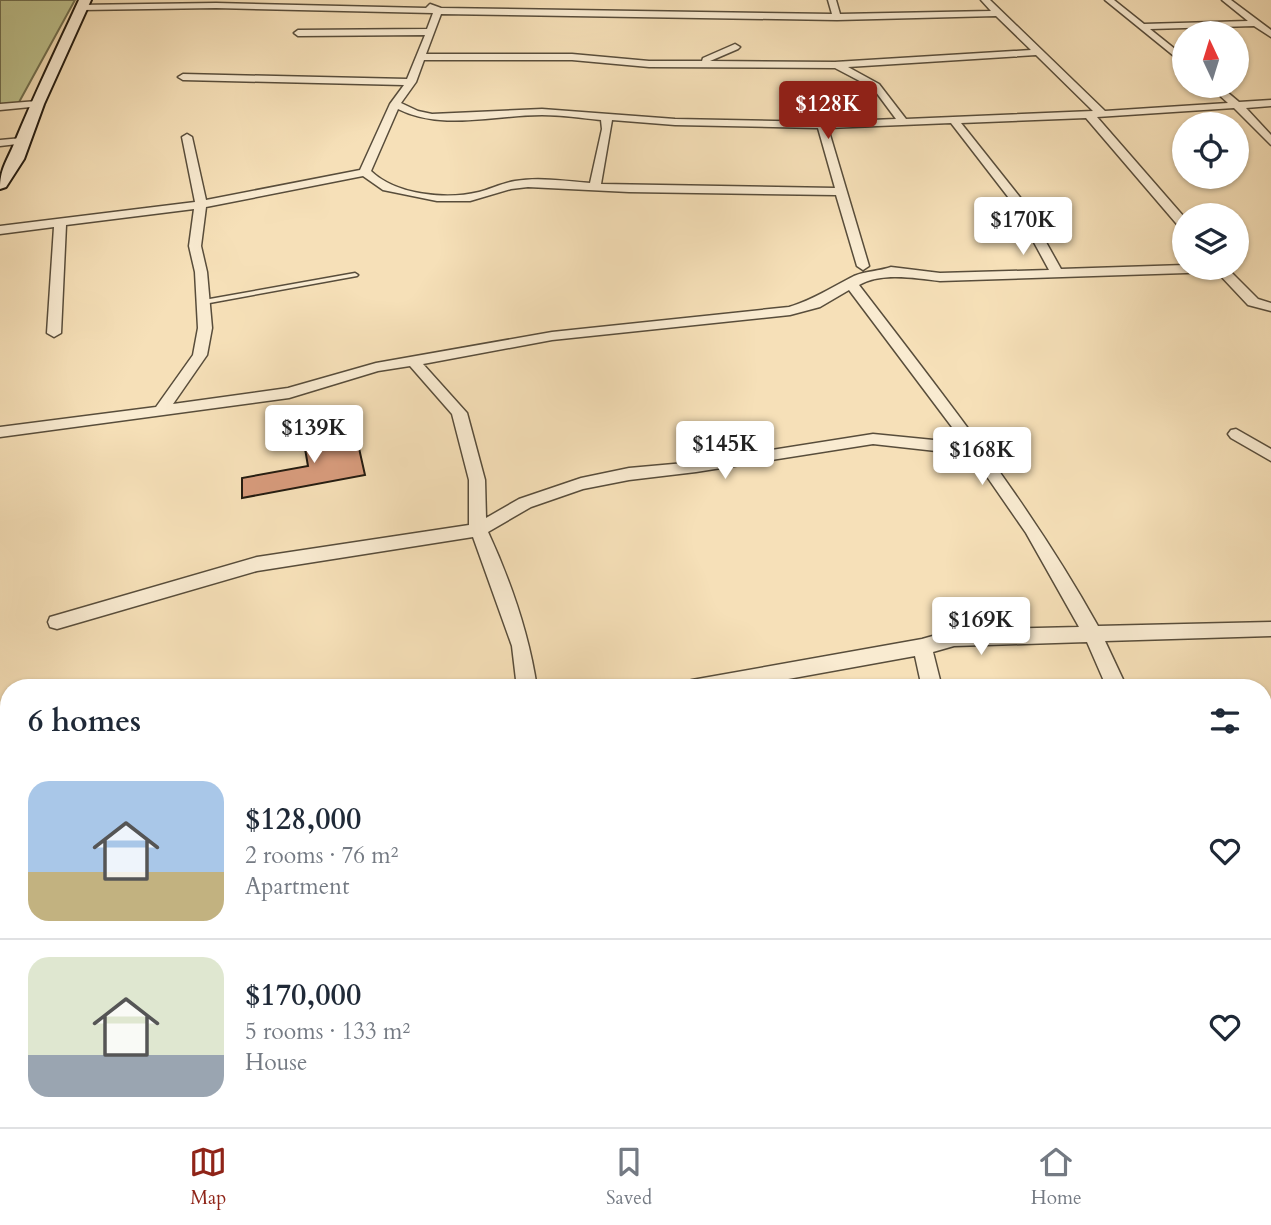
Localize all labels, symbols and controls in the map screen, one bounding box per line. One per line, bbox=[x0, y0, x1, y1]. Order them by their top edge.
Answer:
north arrow bbox=[1172, 21, 1250, 98]
map controls bbox=[1172, 21, 1249, 280]
pin: $128K bbox=[779, 82, 877, 141]
text: $128K bbox=[795, 88, 861, 119]
button: locate bbox=[1172, 112, 1249, 189]
pin: $170K bbox=[974, 198, 1072, 257]
button: layers bbox=[1172, 203, 1249, 280]
text: $170K bbox=[990, 204, 1056, 235]
pin: $139K bbox=[265, 406, 363, 465]
text: $139K bbox=[281, 412, 347, 443]
pin: $145K bbox=[676, 421, 774, 481]
text: $145K bbox=[692, 428, 758, 459]
pin: $168K bbox=[933, 428, 1031, 487]
text: $168K bbox=[949, 434, 1015, 465]
pin: $169K bbox=[932, 598, 1030, 657]
text: $169K bbox=[948, 604, 1014, 635]
text: 6 homes bbox=[28, 701, 141, 742]
icon: filters bbox=[1206, 702, 1244, 740]
text: $128,000 bbox=[245, 799, 361, 840]
icon: home bbox=[84, 809, 168, 893]
icon: heart bbox=[1206, 832, 1244, 870]
text: 2 rooms · 76 m² bbox=[245, 840, 398, 871]
text: Apartment bbox=[245, 871, 349, 902]
text: $170,000 bbox=[245, 975, 361, 1016]
icon: home bbox=[84, 985, 168, 1069]
icon: heart bbox=[1206, 1008, 1244, 1046]
text: 5 rooms · 133 m² bbox=[245, 1016, 410, 1047]
text: House bbox=[245, 1047, 307, 1078]
tab: Map bbox=[189, 1143, 227, 1211]
tab: Saved bbox=[606, 1143, 652, 1211]
tab: Home bbox=[1031, 1143, 1082, 1211]

